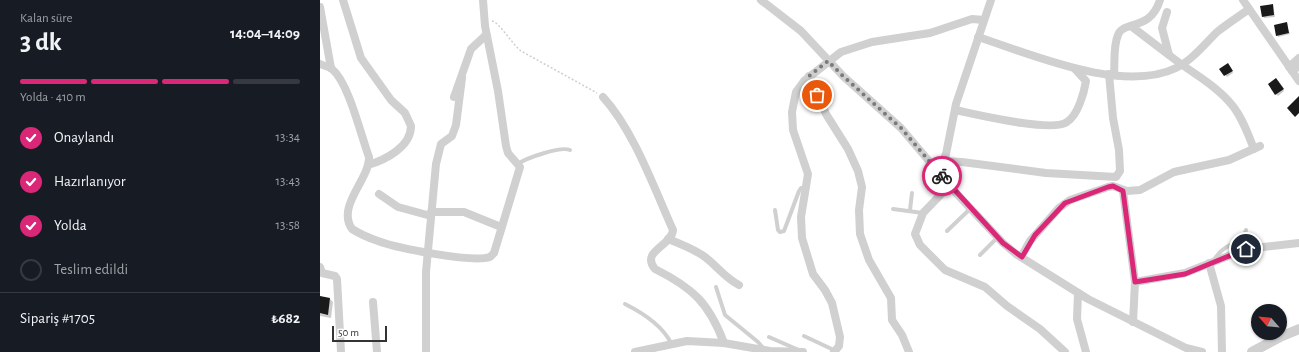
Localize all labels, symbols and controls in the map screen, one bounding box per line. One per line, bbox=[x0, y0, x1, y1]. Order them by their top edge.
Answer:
text: Kalan süre bbox=[20, 12, 72, 25]
text: 14:04–14:09 bbox=[230, 26, 300, 41]
text: 3 dk bbox=[20, 29, 62, 55]
pin bbox=[800, 78, 834, 112]
icon: bag bbox=[806, 84, 828, 106]
text: Yolda · 410 m bbox=[20, 91, 86, 104]
icon: check bbox=[20, 127, 42, 149]
text: Onaylandı bbox=[54, 130, 114, 145]
text: 13:34 bbox=[276, 131, 300, 144]
courier bbox=[922, 156, 962, 196]
icon: bike bbox=[931, 165, 953, 187]
icon: check bbox=[20, 171, 42, 193]
text: Hazırlanıyor bbox=[54, 174, 126, 189]
text: 13:43 bbox=[276, 175, 300, 188]
icon: check bbox=[20, 215, 42, 237]
text: Yolda bbox=[54, 218, 87, 233]
text: 13:58 bbox=[276, 219, 300, 232]
pin bbox=[1229, 232, 1263, 266]
icon: home bbox=[1235, 238, 1257, 260]
text: Teslim edildi bbox=[54, 262, 128, 277]
north arrow bbox=[1251, 304, 1287, 340]
map controls bbox=[1251, 304, 1287, 340]
text: Sipariş #1705 bbox=[20, 311, 95, 326]
text: ₺682 bbox=[271, 311, 300, 326]
scale bar bbox=[332, 324, 387, 343]
text: 50 m bbox=[338, 327, 359, 338]

